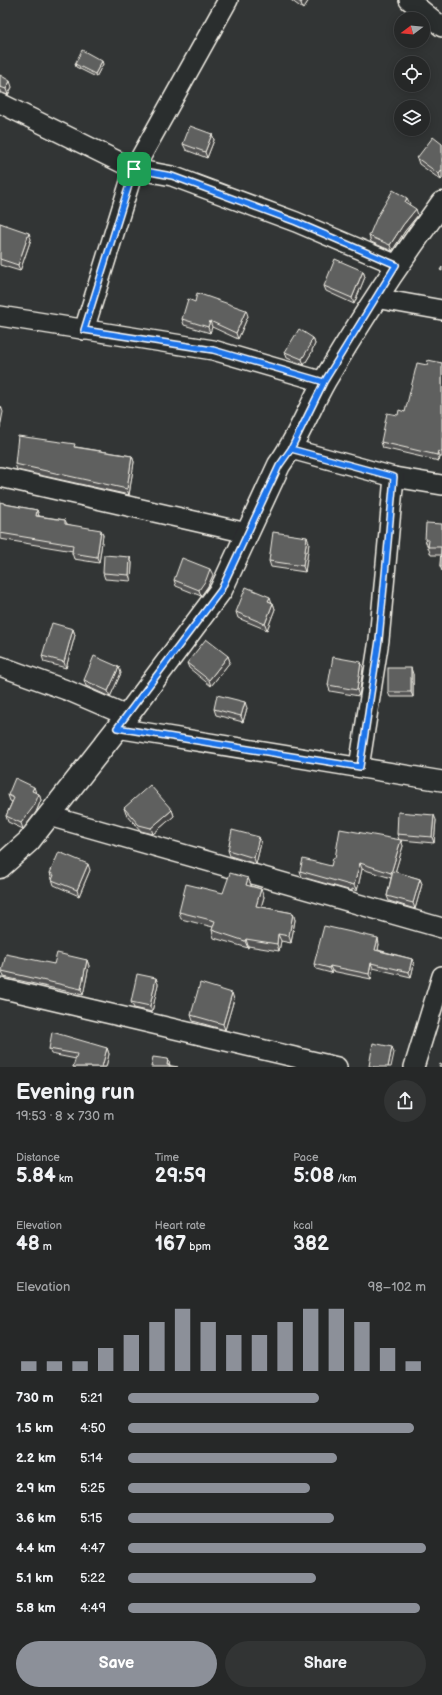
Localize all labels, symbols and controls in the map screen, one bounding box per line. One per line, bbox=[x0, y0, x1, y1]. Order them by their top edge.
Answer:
north arrow bbox=[394, 12, 430, 48]
map controls bbox=[394, 12, 430, 136]
button: locate bbox=[394, 56, 430, 92]
button: layers bbox=[394, 100, 430, 136]
pin bbox=[117, 152, 151, 186]
icon: arrive bbox=[123, 158, 145, 180]
text: Evening run bbox=[16, 1079, 135, 1106]
button: share bbox=[384, 1080, 426, 1122]
text: 19:53 · 8 × 730 m bbox=[16, 1108, 114, 1124]
text: Distance bbox=[16, 1151, 60, 1164]
text: Time bbox=[155, 1151, 179, 1164]
text: Pace bbox=[293, 1151, 318, 1164]
text: 5.84 bbox=[16, 1164, 56, 1188]
text: 29:59 bbox=[155, 1164, 206, 1188]
text: 5:08 bbox=[293, 1164, 334, 1188]
text: km bbox=[56, 1172, 73, 1185]
text: /km bbox=[334, 1172, 357, 1185]
text: Elevation bbox=[16, 1219, 62, 1232]
text: Heart rate bbox=[155, 1219, 205, 1232]
text: kcal bbox=[293, 1219, 313, 1232]
text: 48 bbox=[16, 1232, 40, 1256]
text: 167 bbox=[155, 1232, 186, 1256]
text: 382 bbox=[293, 1232, 329, 1256]
text: m bbox=[40, 1240, 52, 1253]
text: bpm bbox=[186, 1240, 211, 1253]
text: Elevation bbox=[16, 1279, 70, 1295]
text: 98–102 m bbox=[368, 1279, 426, 1295]
text: 730 m bbox=[16, 1390, 53, 1406]
text: 5:21 bbox=[80, 1390, 103, 1406]
text: 1.5 km bbox=[16, 1420, 53, 1436]
text: 4:50 bbox=[80, 1420, 106, 1436]
text: 2.2 km bbox=[16, 1450, 56, 1466]
text: 5:14 bbox=[80, 1450, 103, 1466]
text: 2.9 km bbox=[16, 1480, 56, 1496]
text: 5:25 bbox=[80, 1480, 105, 1496]
text: 3.6 km bbox=[16, 1510, 56, 1526]
text: 5:15 bbox=[80, 1510, 103, 1526]
text: 4.4 km bbox=[16, 1540, 56, 1556]
text: 4:47 bbox=[80, 1540, 105, 1556]
text: 5.1 km bbox=[16, 1570, 53, 1586]
text: 5:22 bbox=[80, 1570, 105, 1586]
text: 5.8 km bbox=[16, 1600, 56, 1616]
text: 4:49 bbox=[80, 1600, 106, 1616]
button: Save bbox=[16, 1641, 217, 1687]
button: Share bbox=[225, 1641, 426, 1687]

